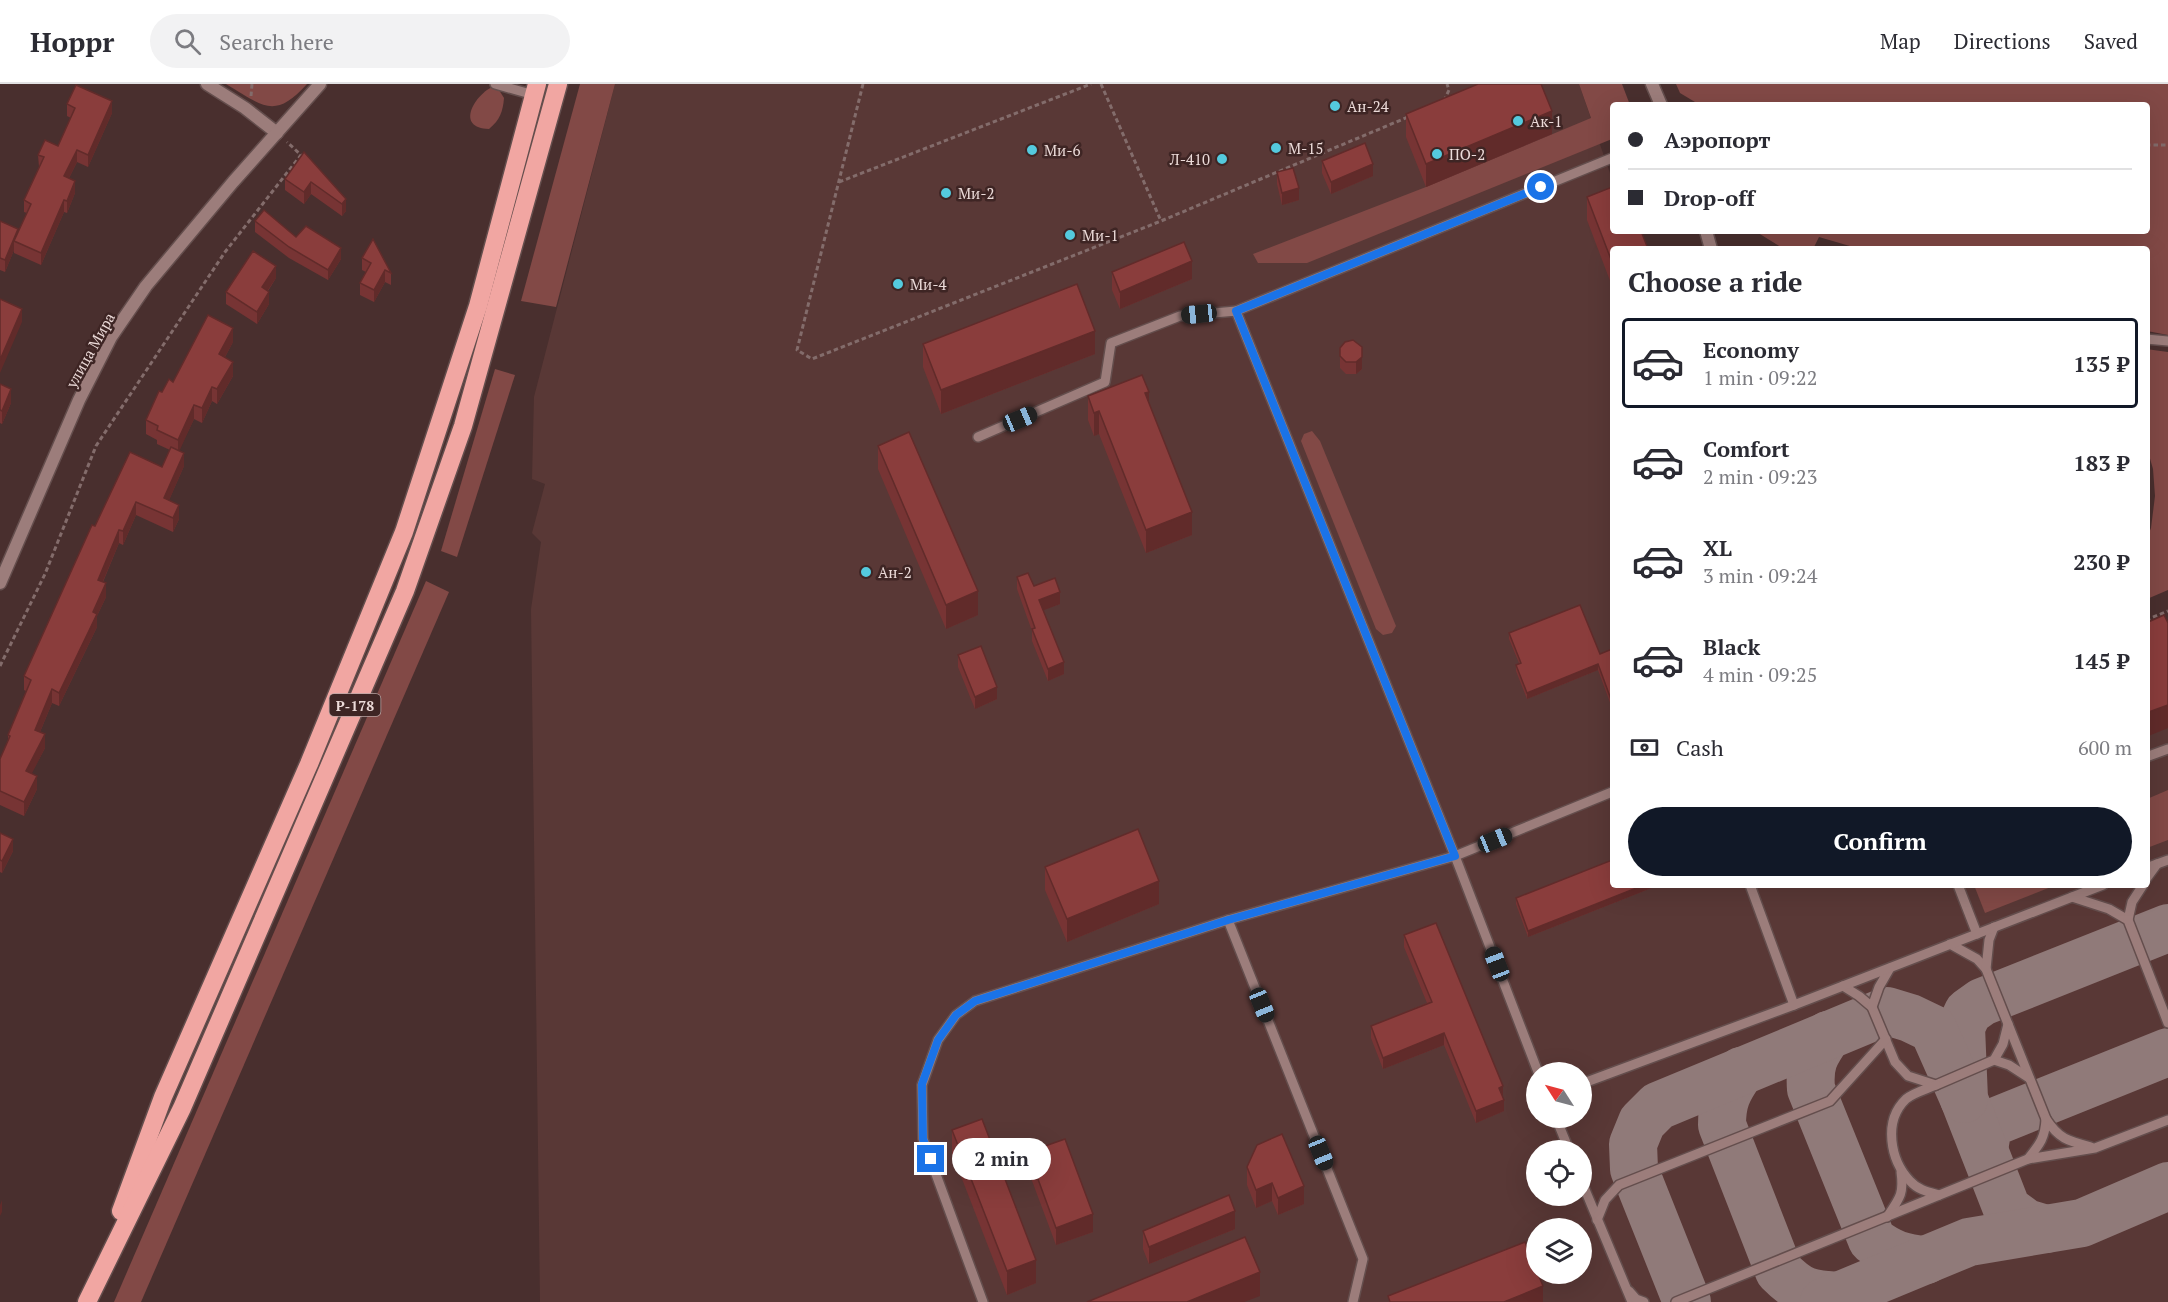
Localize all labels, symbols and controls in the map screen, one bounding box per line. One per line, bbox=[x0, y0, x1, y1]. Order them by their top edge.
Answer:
search box bbox=[150, 14, 570, 68]
text: Hoppr bbox=[30, 23, 114, 60]
icon: search bbox=[171, 25, 204, 58]
text: Search here bbox=[219, 27, 334, 56]
text: Map bbox=[1880, 27, 1921, 55]
text: Directions bbox=[1954, 27, 2051, 55]
text: Saved bbox=[2084, 27, 2138, 55]
place label: Ан-24 bbox=[1347, 96, 1389, 116]
marker: Ан-24 bbox=[1328, 99, 1342, 113]
place label: Ак-1 bbox=[1530, 111, 1562, 131]
marker: Ак-1 bbox=[1511, 114, 1525, 128]
text: Аэропорт bbox=[1664, 125, 1770, 154]
place label: М-15 bbox=[1288, 138, 1323, 158]
place label: Ми-6 bbox=[1044, 140, 1081, 160]
marker: М-15 bbox=[1269, 141, 1283, 155]
marker: Ми-6 bbox=[1025, 143, 1039, 157]
place label: ПО-2 bbox=[1449, 144, 1485, 164]
marker: ПО-2 bbox=[1430, 147, 1444, 161]
place label: Л-410 bbox=[1169, 149, 1210, 169]
marker: Л-410 bbox=[1215, 152, 1229, 166]
route start bbox=[1527, 173, 1554, 200]
place label: Ми-2 bbox=[958, 183, 995, 203]
text: Drop-off bbox=[1664, 183, 1755, 212]
marker: Ми-2 bbox=[939, 186, 953, 200]
place label: Ми-1 bbox=[1082, 225, 1119, 245]
marker: Ми-1 bbox=[1063, 228, 1077, 242]
text: Choose a ride bbox=[1628, 264, 1803, 300]
place label: Ми-4 bbox=[910, 274, 947, 294]
marker: Ми-4 bbox=[891, 277, 905, 291]
car bbox=[1180, 303, 1218, 325]
street label: улица Мира bbox=[61, 308, 119, 392]
text: Economy bbox=[1703, 335, 1799, 364]
icon: car bbox=[1631, 336, 1685, 390]
text: 135 ₽ bbox=[2073, 349, 2129, 378]
text: 1 min · 09:22 bbox=[1703, 364, 1817, 391]
car bbox=[1000, 404, 1040, 434]
text: Comfort bbox=[1703, 434, 1789, 463]
icon: car bbox=[1631, 435, 1685, 489]
text: 183 ₽ bbox=[2073, 448, 2129, 477]
text: 2 min · 09:23 bbox=[1703, 463, 1817, 490]
text: XL bbox=[1703, 533, 1732, 562]
icon: car bbox=[1631, 534, 1685, 588]
text: 230 ₽ bbox=[2073, 547, 2129, 576]
place label: Ан-2 bbox=[878, 562, 912, 582]
text: 3 min · 09:24 bbox=[1703, 562, 1817, 589]
marker: Ан-2 bbox=[859, 565, 873, 579]
text: Black bbox=[1703, 632, 1760, 661]
icon: car bbox=[1631, 633, 1685, 687]
text: 145 ₽ bbox=[2073, 646, 2129, 675]
text: 4 min · 09:25 bbox=[1703, 661, 1817, 688]
road number: Р-178 bbox=[330, 694, 380, 716]
icon: cash bbox=[1628, 731, 1661, 764]
text: Cash bbox=[1676, 733, 1724, 762]
text: 600 m bbox=[2078, 734, 2132, 761]
button: Confirm bbox=[1628, 807, 2132, 876]
car bbox=[1475, 825, 1515, 855]
car bbox=[1482, 944, 1512, 984]
car bbox=[1247, 985, 1277, 1025]
north arrow bbox=[1526, 1062, 1592, 1128]
map controls bbox=[1526, 1062, 1592, 1284]
car bbox=[1306, 1133, 1336, 1173]
callout: 2 min bbox=[952, 1138, 1051, 1180]
button: locate bbox=[1526, 1140, 1592, 1206]
route end bbox=[917, 1145, 944, 1172]
text: 2 min bbox=[974, 1145, 1029, 1172]
button: layers bbox=[1526, 1218, 1592, 1284]

